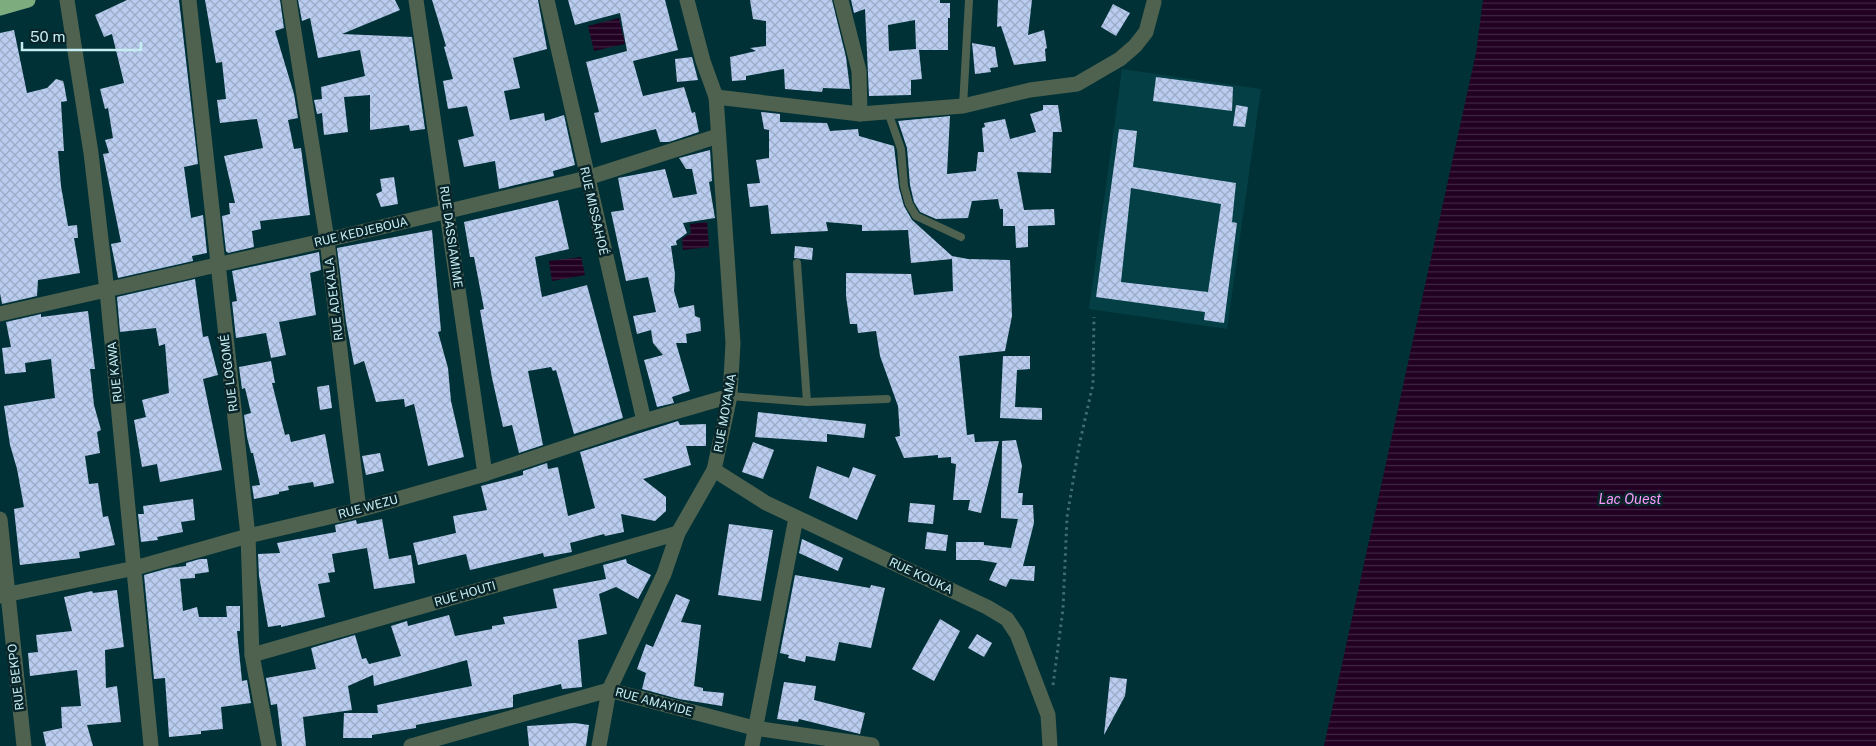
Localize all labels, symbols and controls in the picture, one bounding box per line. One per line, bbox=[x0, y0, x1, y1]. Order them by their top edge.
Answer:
scale bar bbox=[22, 20, 141, 52]
text: 50 m bbox=[30, 28, 65, 45]
street label: RUE MISSAHOÉ bbox=[577, 165, 611, 257]
street label: RUE DASSIAMIME bbox=[437, 185, 465, 289]
street label: RUE KEDJEBOUA bbox=[313, 214, 410, 250]
street label: RUE ADEKALA bbox=[322, 256, 346, 341]
street label: RUE LOGOMÉ bbox=[217, 334, 241, 412]
street label: RUE KAWA bbox=[105, 341, 125, 403]
street label: RUE MOYAMA bbox=[711, 372, 739, 454]
water label: Lac Ouest bbox=[1599, 491, 1662, 507]
street label: RUE WEZU bbox=[337, 492, 399, 522]
street label: RUE KOUKA bbox=[887, 555, 956, 597]
street label: RUE HOUTI bbox=[433, 579, 497, 609]
street label: RUE BEKPO bbox=[5, 643, 27, 711]
street label: RUE AMAYIDE bbox=[614, 685, 694, 719]

